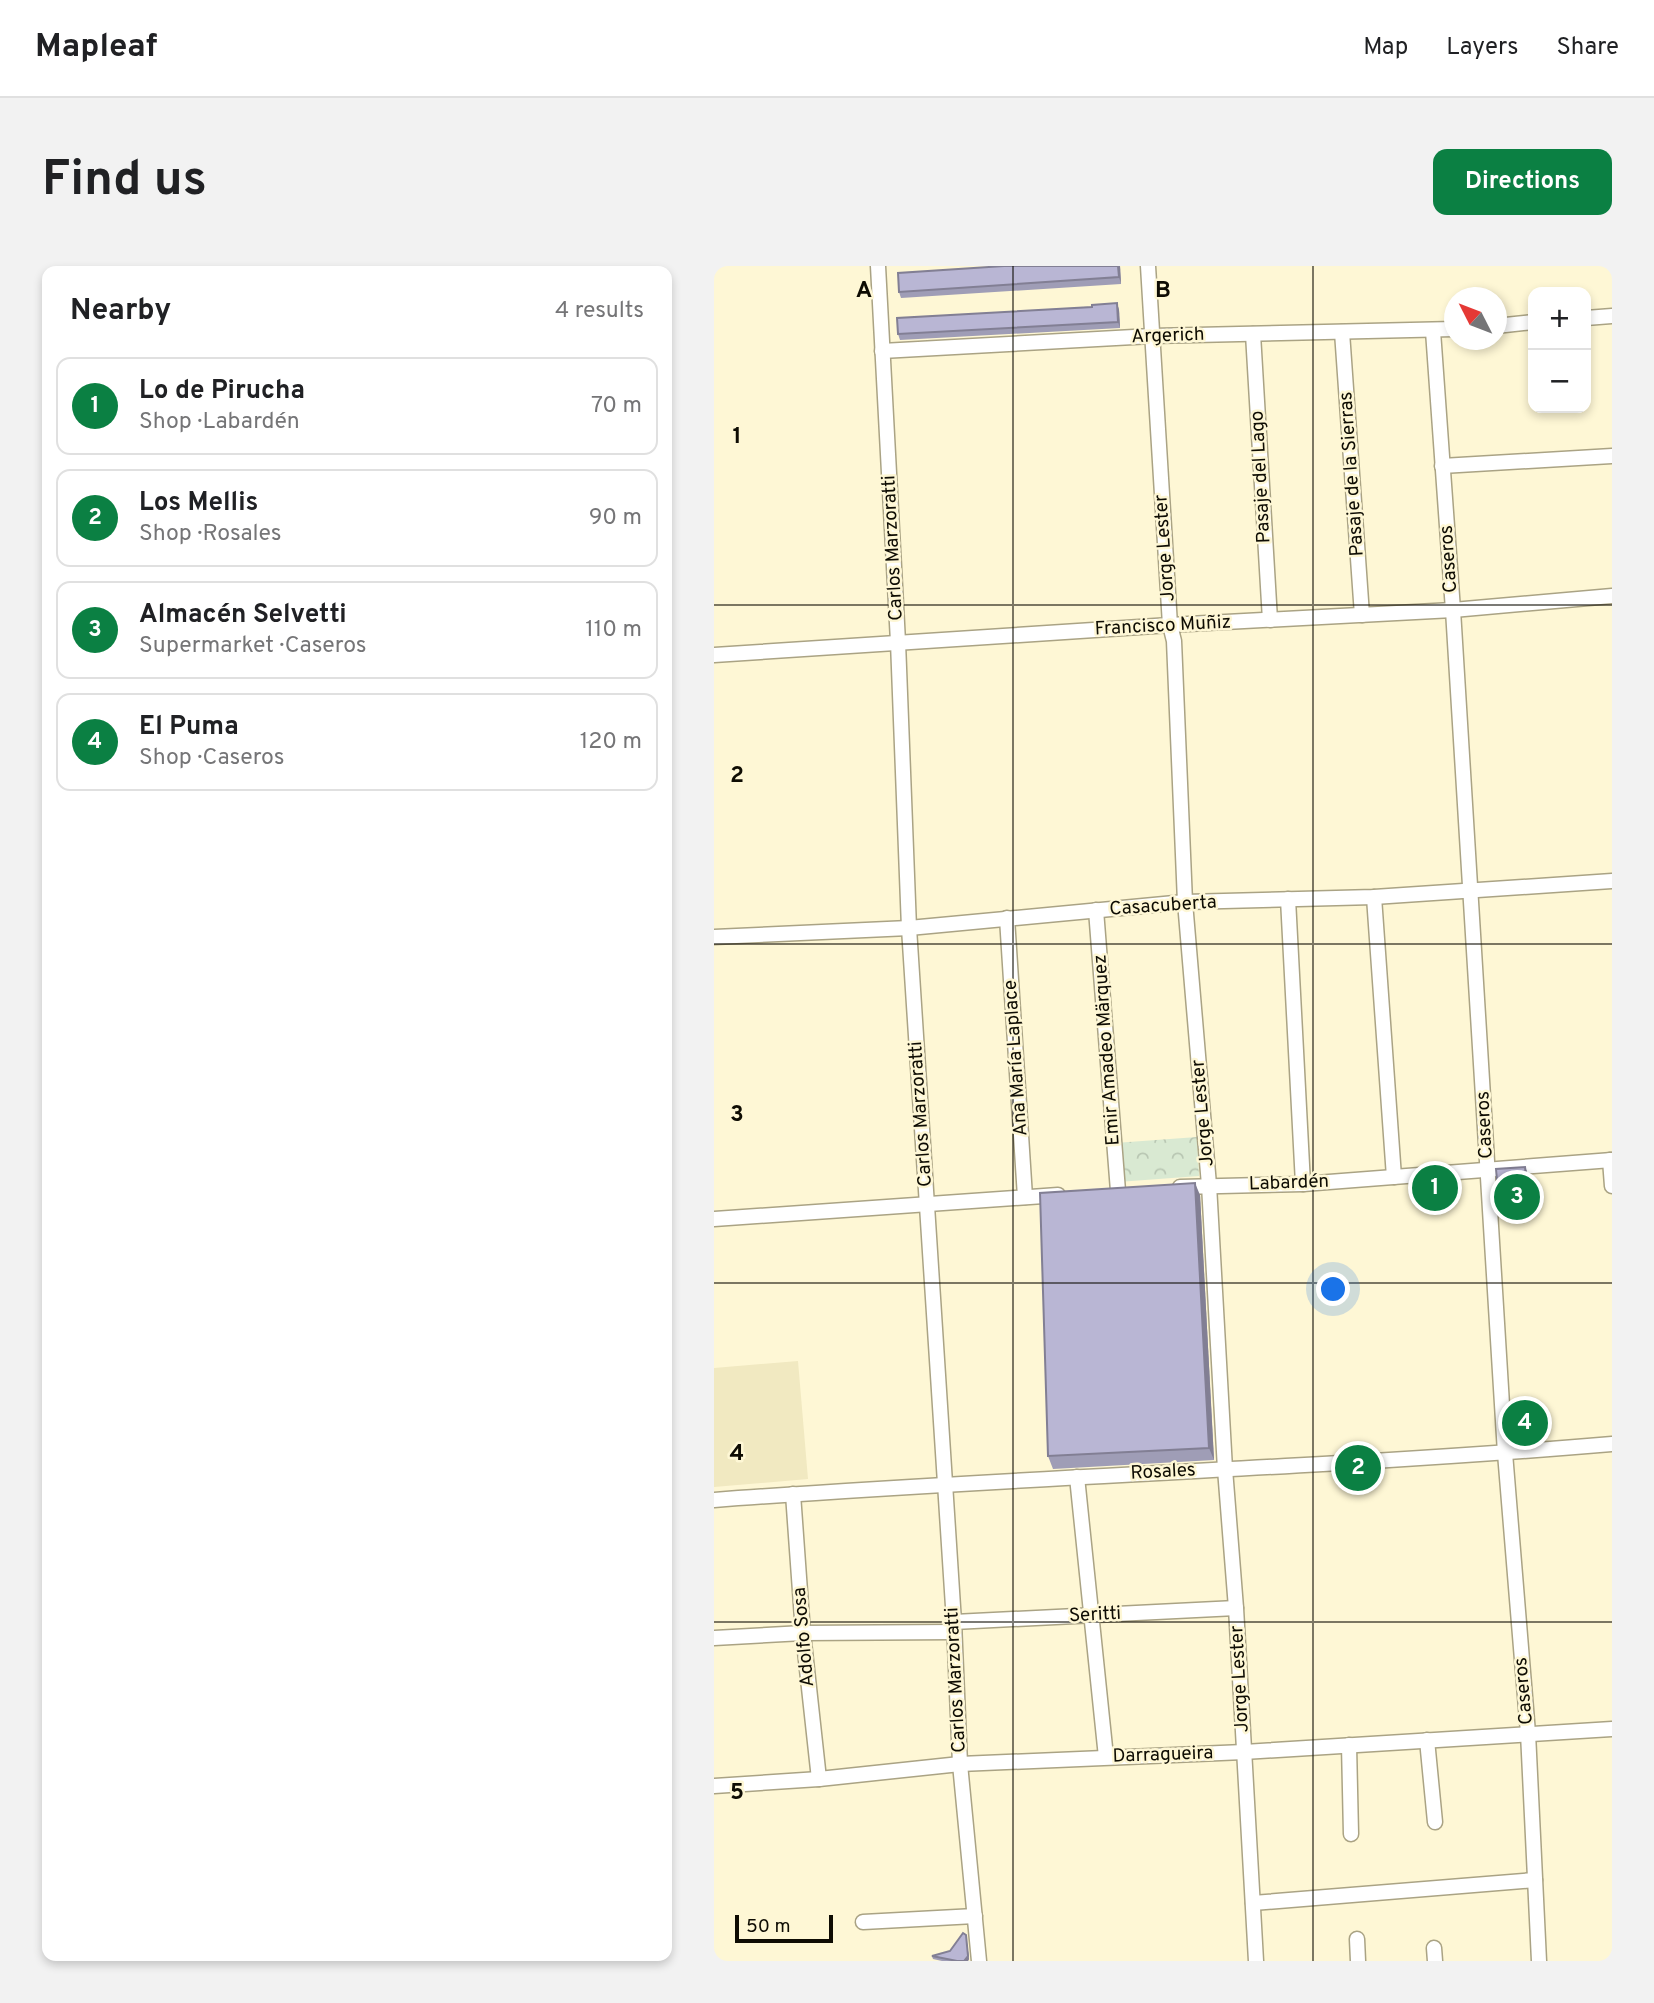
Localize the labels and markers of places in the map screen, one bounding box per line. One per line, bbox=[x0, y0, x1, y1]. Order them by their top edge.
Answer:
pin: 1 bbox=[1412, 1162, 1458, 1214]
pin: 3 bbox=[1494, 1171, 1540, 1223]
pin: 4 bbox=[1502, 1397, 1548, 1449]
pin: 2 bbox=[1335, 1442, 1381, 1494]

